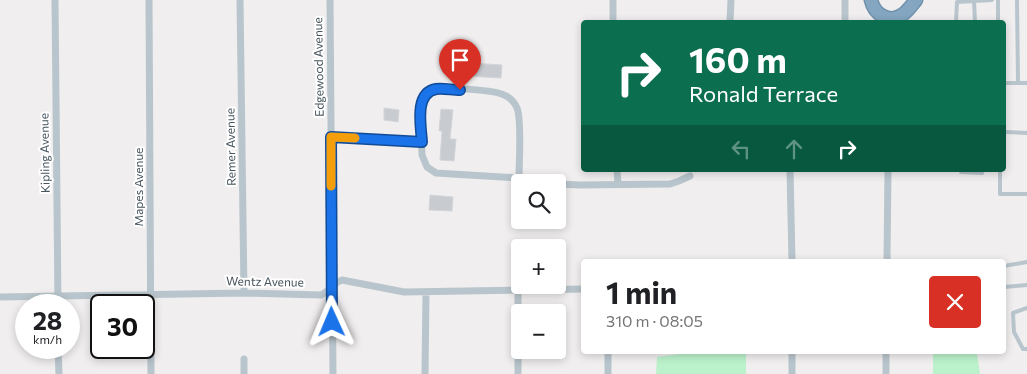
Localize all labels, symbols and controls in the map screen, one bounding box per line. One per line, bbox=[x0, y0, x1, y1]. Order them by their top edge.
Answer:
street label: Edgewood Avenue bbox=[310, 17, 326, 117]
text: 160 m bbox=[689, 37, 787, 80]
pin bbox=[439, 39, 481, 90]
icon: right bbox=[606, 40, 671, 105]
icon: arrive bbox=[446, 46, 474, 74]
text: Ronald Terrace bbox=[689, 80, 838, 107]
street label: Remer Avenue bbox=[222, 108, 238, 186]
street label: Kipling Avenue bbox=[36, 113, 52, 193]
icon: left bbox=[727, 135, 755, 163]
icon: ahead bbox=[780, 135, 808, 163]
icon: right bbox=[833, 135, 861, 163]
street label: Mapes Avenue bbox=[131, 148, 145, 226]
map controls bbox=[511, 174, 566, 359]
button: search bbox=[511, 174, 566, 229]
button: + bbox=[511, 239, 566, 294]
street label: Wentz Avenue bbox=[226, 273, 304, 289]
text: 1 min bbox=[606, 273, 677, 310]
button: close bbox=[929, 276, 981, 328]
speed limit sign: 30 bbox=[90, 294, 155, 359]
position arrow bbox=[305, 295, 357, 347]
button: − bbox=[511, 304, 566, 359]
text: 28 bbox=[33, 305, 62, 335]
text: 310 m · 08:05 bbox=[606, 311, 703, 330]
text: km/h bbox=[33, 332, 62, 346]

